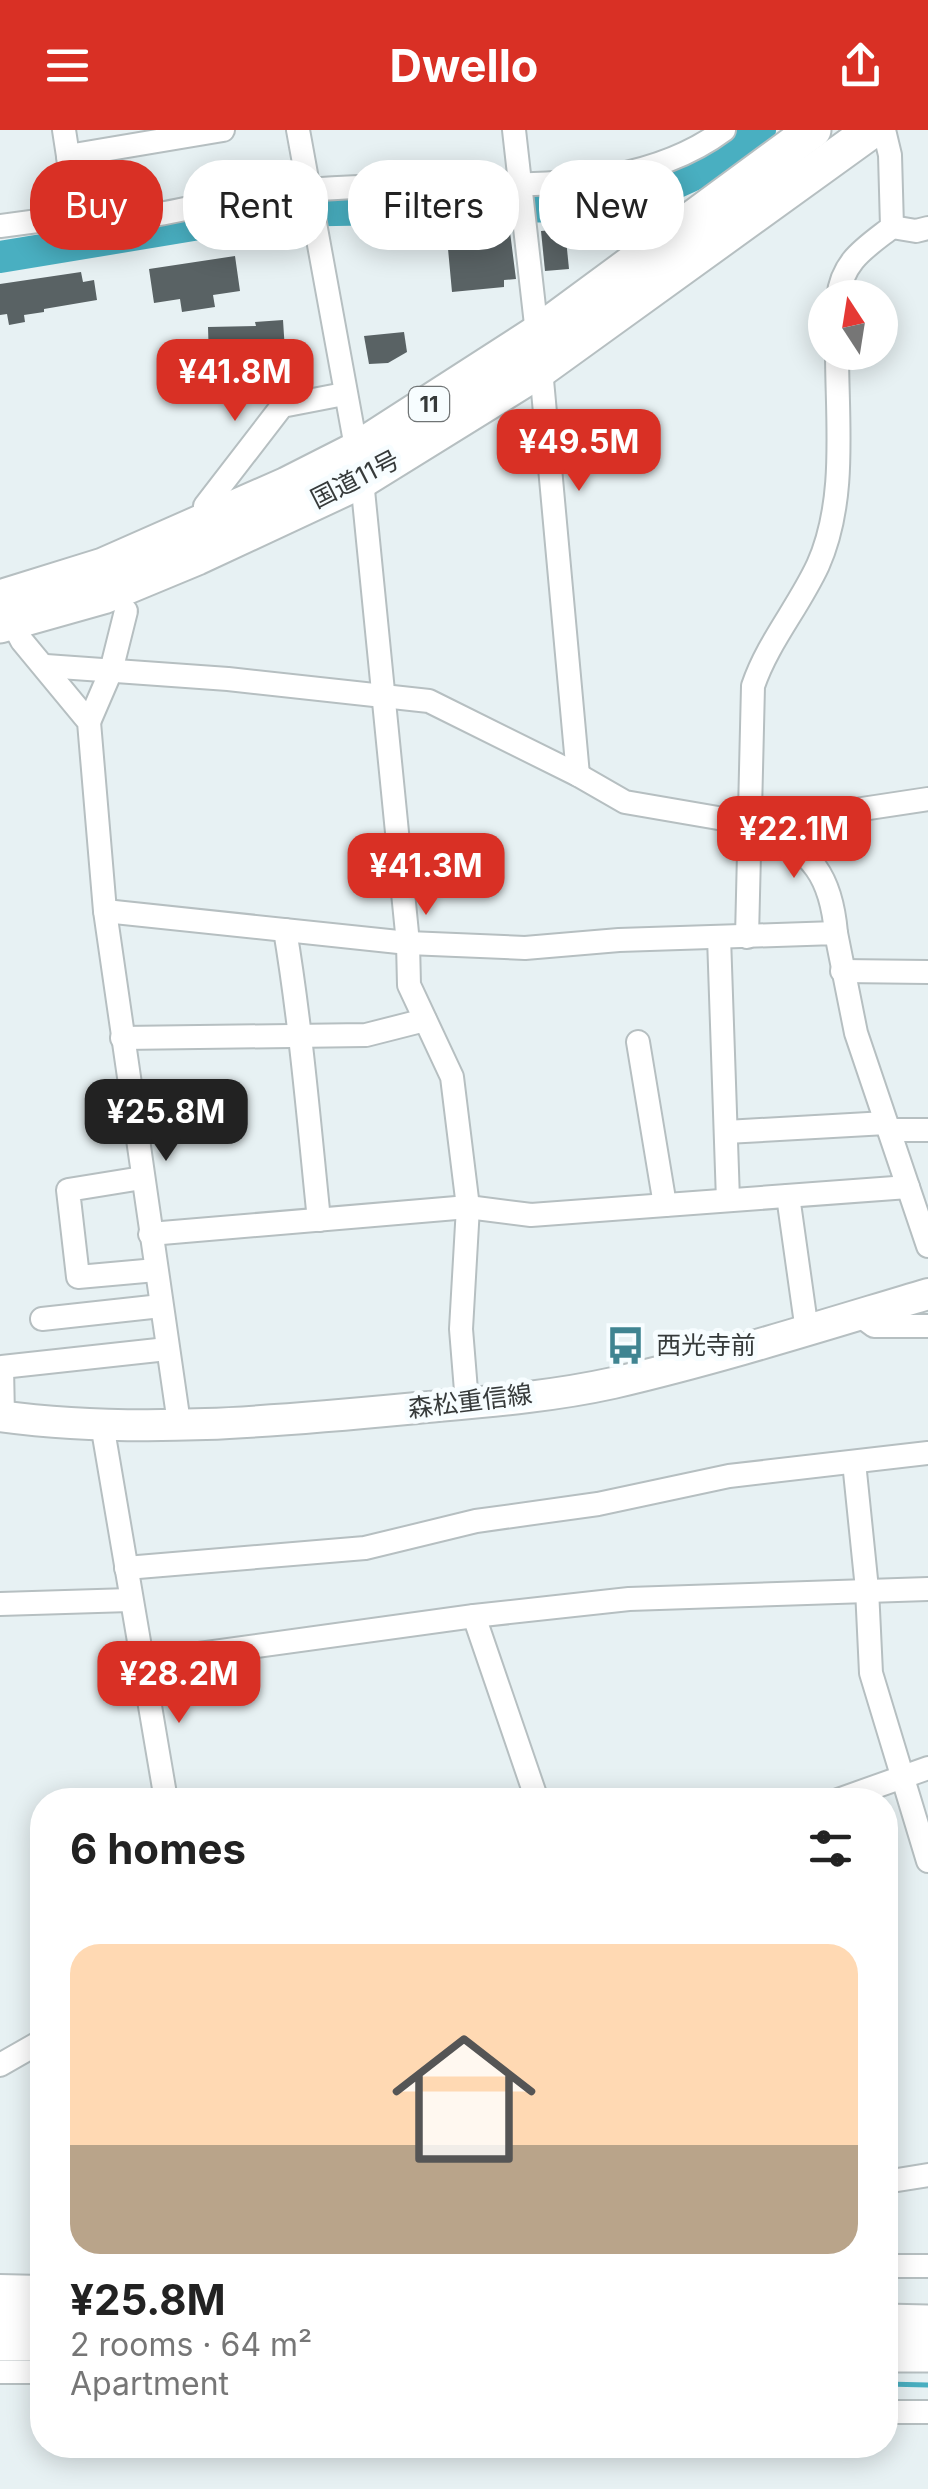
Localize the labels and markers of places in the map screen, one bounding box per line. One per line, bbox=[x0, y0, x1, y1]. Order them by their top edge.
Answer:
pin: ¥41.8M bbox=[154, 339, 316, 424]
pin: ¥49.5M bbox=[498, 409, 660, 494]
pin: ¥22.1M bbox=[713, 796, 875, 881]
pin: ¥41.3M bbox=[345, 833, 507, 918]
pin: ¥25.8M bbox=[85, 1079, 247, 1164]
bus stop icon: 西光寺前 bbox=[605, 1324, 647, 1366]
place label: 西光寺前 bbox=[656, 1330, 756, 1360]
pin: ¥28.2M bbox=[98, 1641, 260, 1726]

